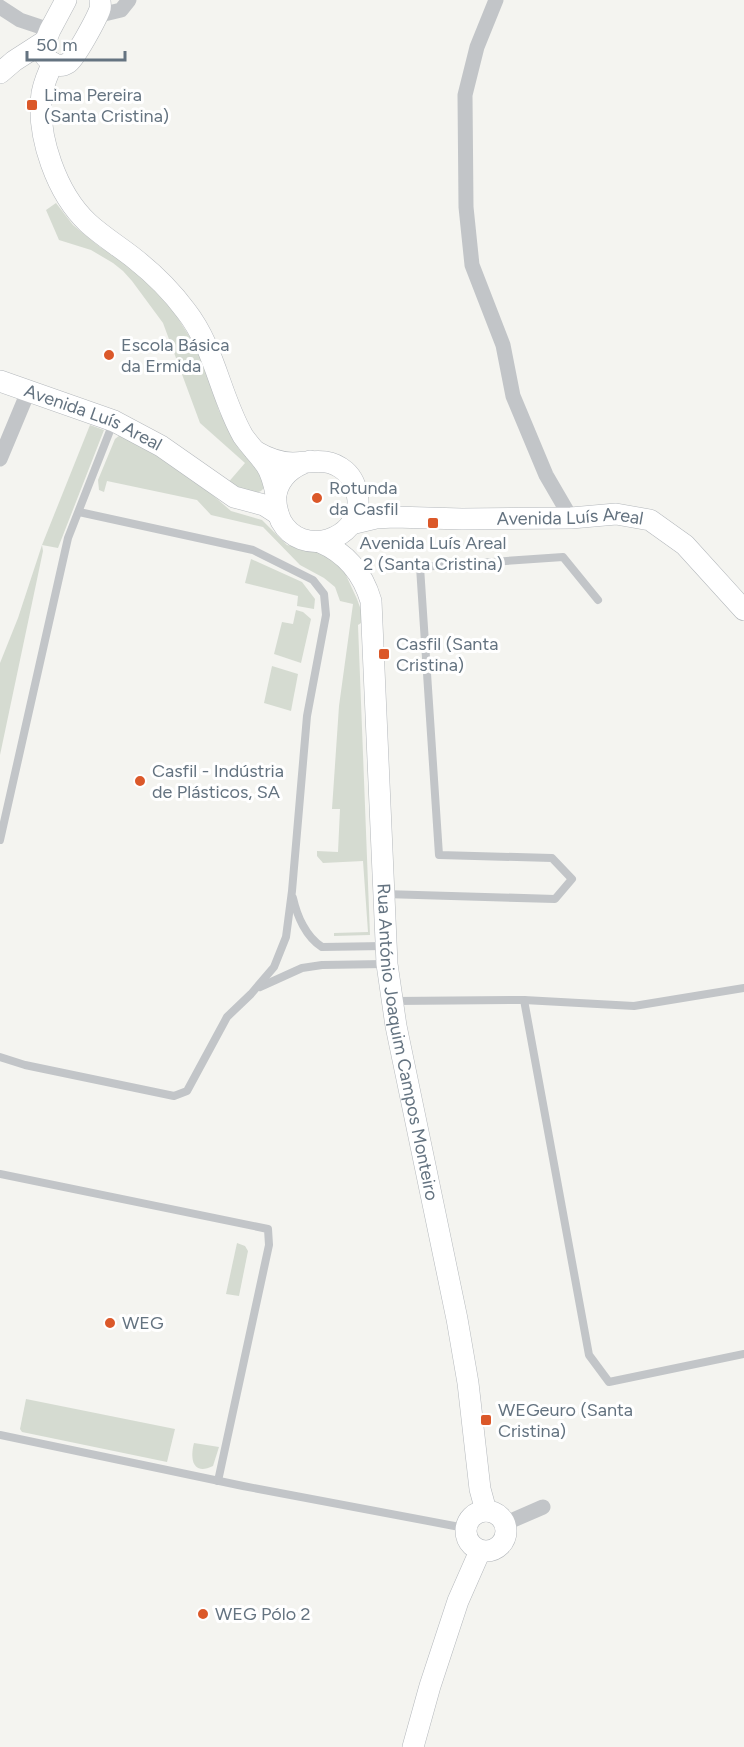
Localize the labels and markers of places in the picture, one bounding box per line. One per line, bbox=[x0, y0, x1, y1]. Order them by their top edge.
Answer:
place label: Lima Pereira (Santa Cristina) bbox=[44, 84, 169, 127]
marker: Lima Pereira (Santa Cristina) bbox=[25, 98, 39, 112]
place label: Escola Básica da Ermida bbox=[121, 334, 229, 377]
marker: Escola Básica da Ermida bbox=[102, 348, 116, 362]
place label: Rotunda da Casfil bbox=[329, 477, 399, 520]
marker: Rotunda da Casfil bbox=[310, 491, 324, 505]
marker: Avenida Luís Areal 2 (Santa Cristina) bbox=[426, 516, 440, 530]
place label: Avenida Luís Areal 2 (Santa Cristina) bbox=[360, 532, 507, 575]
place label: Casfil (Santa Cristina) bbox=[396, 633, 498, 676]
marker: Casfil (Santa Cristina) bbox=[377, 647, 391, 661]
place label: Casfil - Indústria de Plásticos, SA bbox=[152, 760, 284, 803]
marker: Casfil - Indústria de Plásticos, SA bbox=[133, 774, 147, 788]
place label: WEG bbox=[122, 1312, 164, 1334]
marker: WEG bbox=[103, 1316, 117, 1330]
place label: WEGeuro (Santa Cristina) bbox=[498, 1399, 633, 1442]
marker: WEGeuro (Santa Cristina) bbox=[479, 1413, 493, 1427]
place label: WEG Pólo 2 bbox=[215, 1603, 311, 1625]
marker: WEG Pólo 2 bbox=[196, 1607, 210, 1621]

